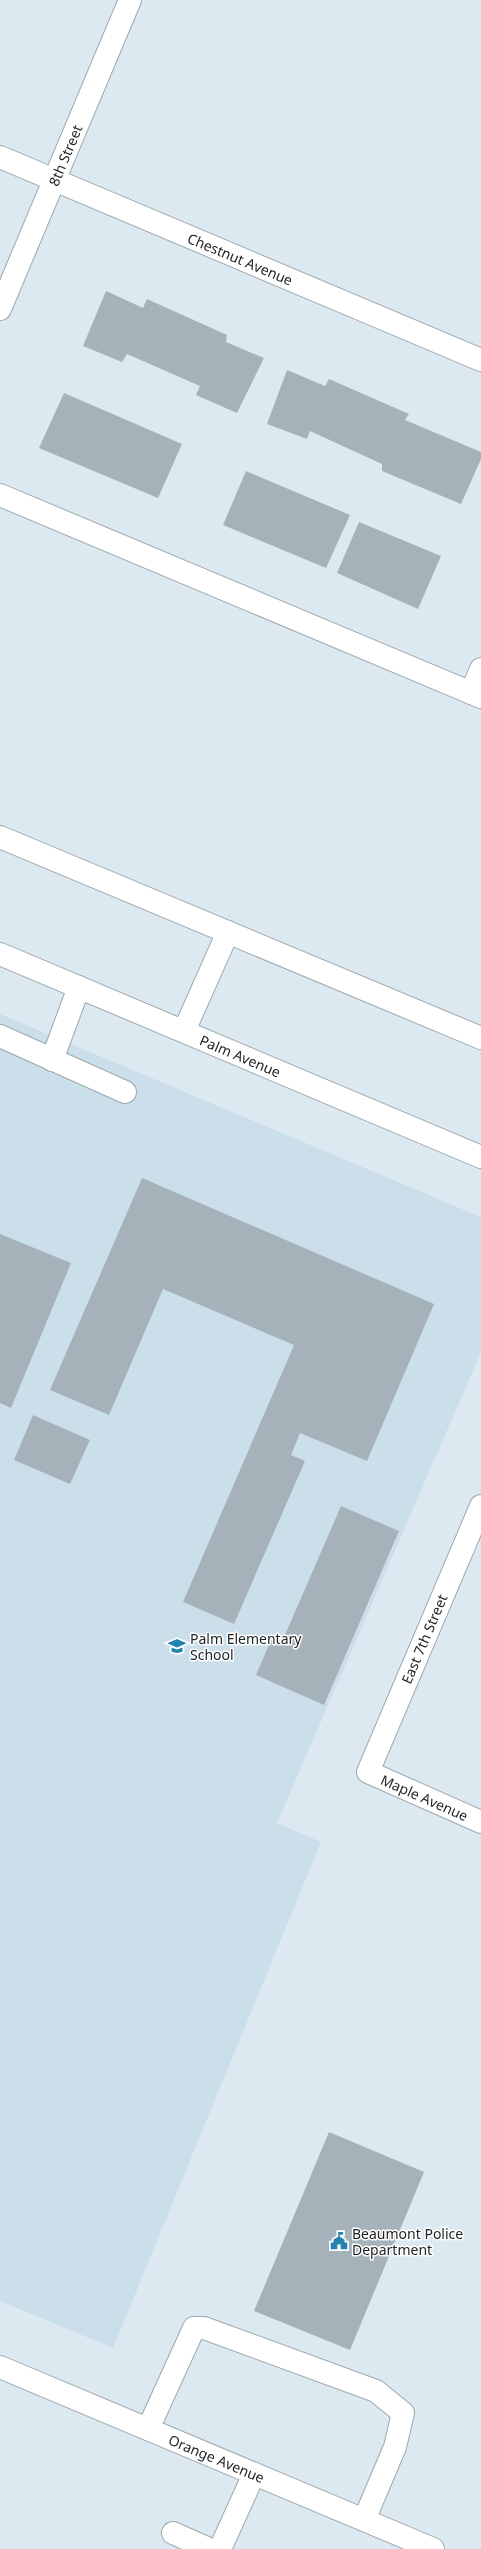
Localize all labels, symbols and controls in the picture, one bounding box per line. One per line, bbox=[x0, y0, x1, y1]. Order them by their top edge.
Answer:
street label: 8th Street bbox=[43, 122, 86, 188]
street label: Chestnut Avenue bbox=[185, 228, 296, 289]
street label: Palm Avenue bbox=[197, 1030, 284, 1081]
street label: East 7th Street bbox=[397, 1591, 451, 1687]
place label: Palm Elementary School bbox=[190, 1629, 302, 1664]
school or university icon: Palm Elementary School bbox=[167, 1636, 187, 1656]
street label: Maple Avenue bbox=[378, 1769, 471, 1825]
place label: Beaumont Police Department bbox=[352, 2224, 463, 2259]
public building icon: Beaumont Police Department bbox=[329, 2231, 349, 2251]
street label: Orange Avenue bbox=[166, 2429, 268, 2487]

